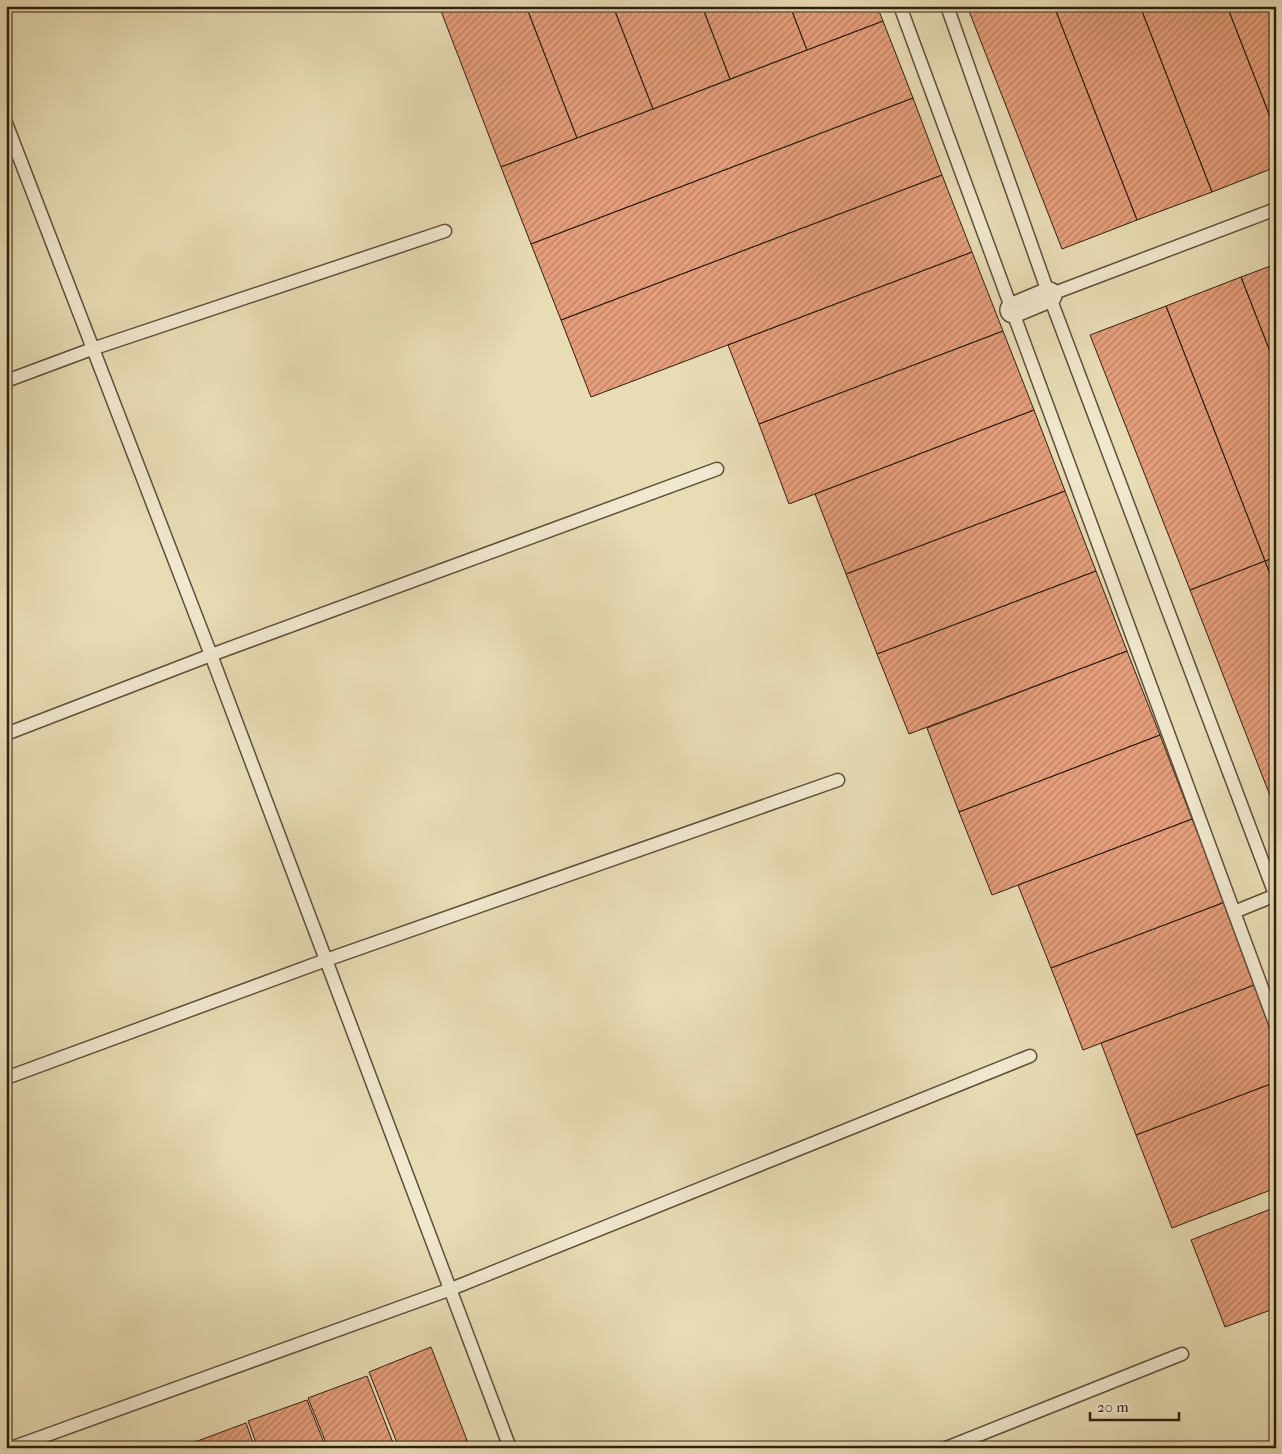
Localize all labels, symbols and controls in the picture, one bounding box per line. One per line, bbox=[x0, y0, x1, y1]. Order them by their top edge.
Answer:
scale bar bbox=[1090, 1389, 1178, 1421]
text: 20 m bbox=[1097, 1398, 1129, 1416]

